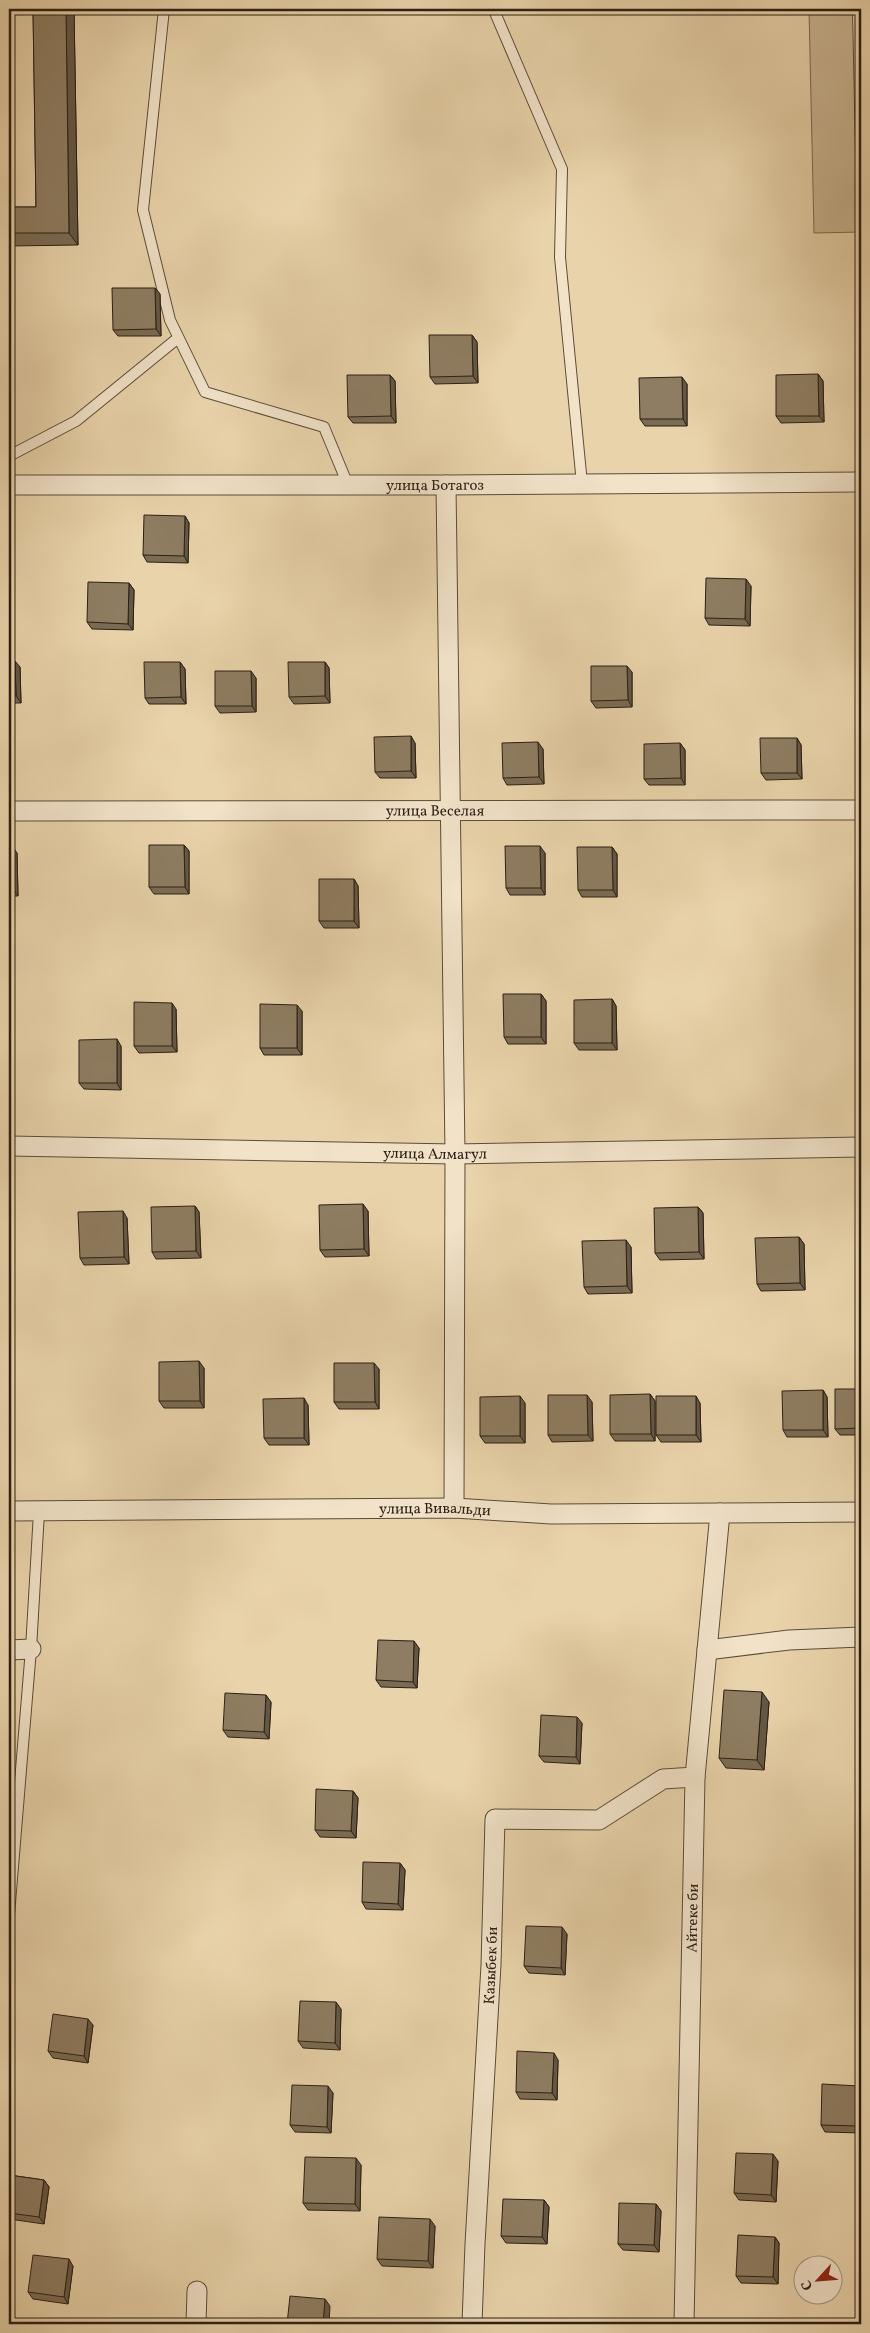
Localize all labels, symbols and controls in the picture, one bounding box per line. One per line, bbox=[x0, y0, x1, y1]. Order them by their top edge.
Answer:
street label: улица Ботагоз bbox=[386, 476, 484, 497]
street label: улица Веселая bbox=[386, 801, 485, 823]
street label: улица Алмагул bbox=[383, 1144, 487, 1166]
street label: улица Вивальди bbox=[379, 1499, 491, 1522]
street label: Айтеке би bbox=[682, 1883, 705, 1953]
street label: Казыбек би bbox=[480, 1926, 504, 2005]
north arrow bbox=[792, 2256, 842, 2306]
text: С bbox=[797, 2277, 818, 2293]

